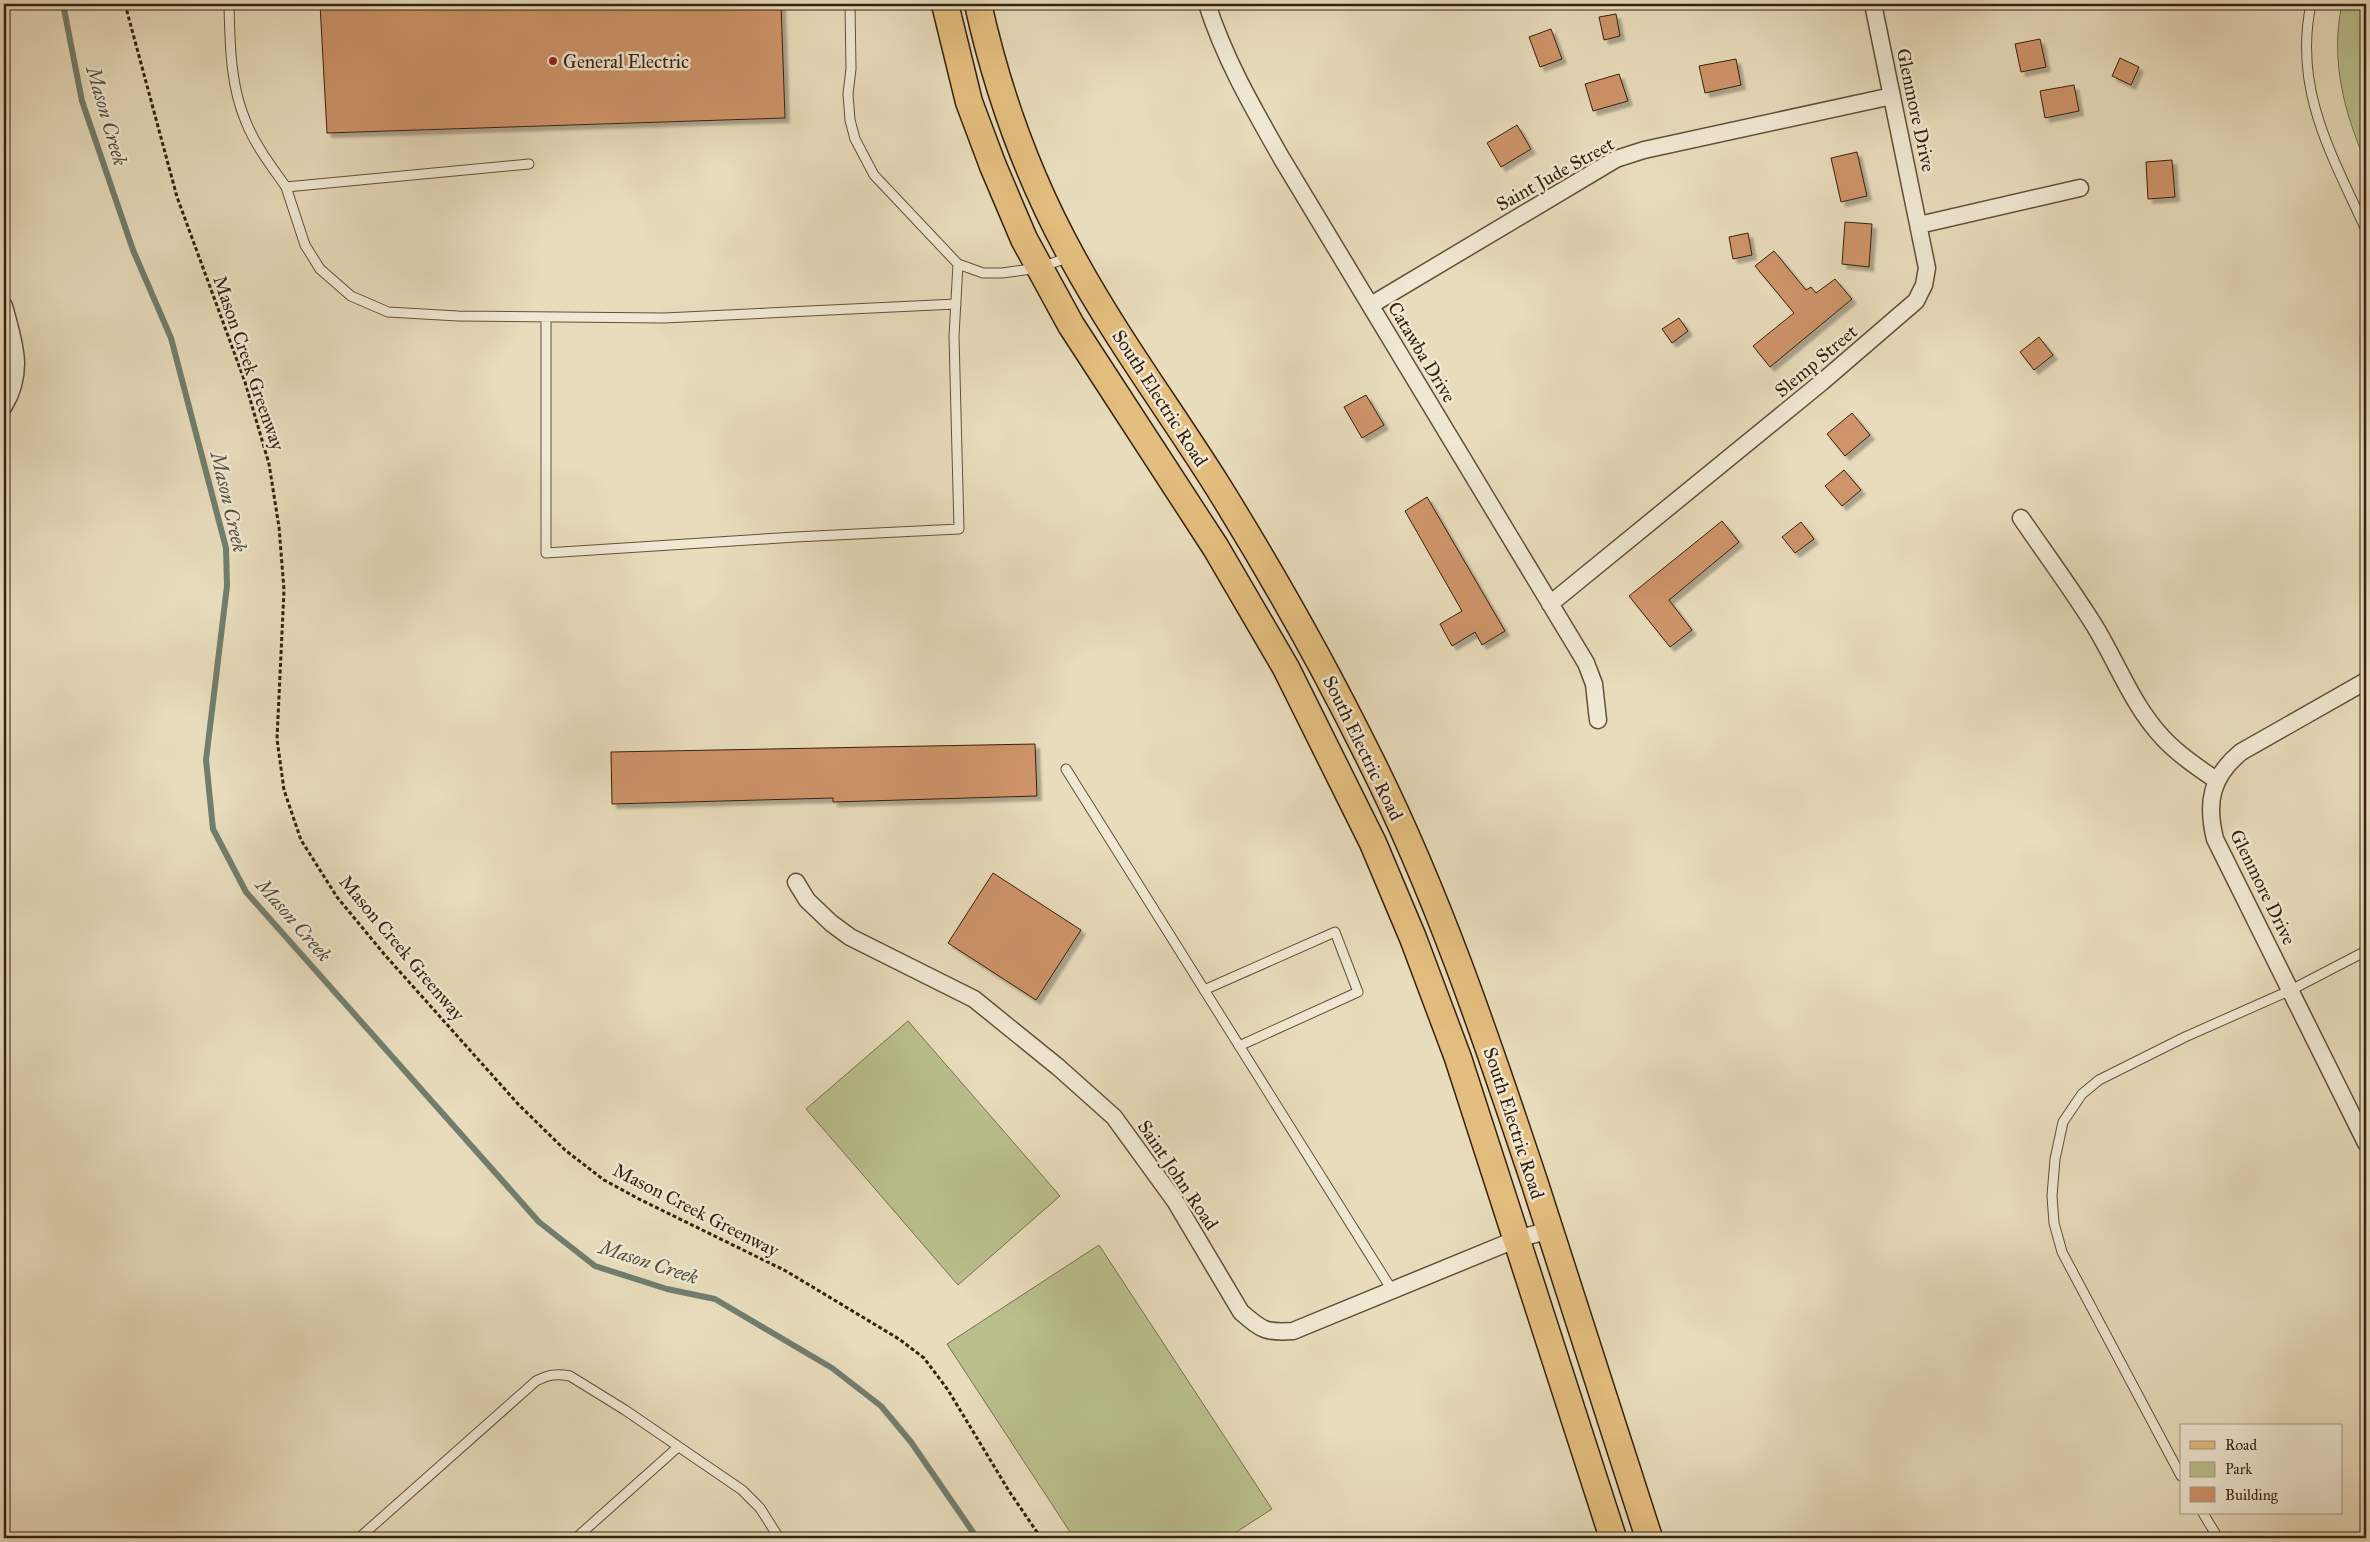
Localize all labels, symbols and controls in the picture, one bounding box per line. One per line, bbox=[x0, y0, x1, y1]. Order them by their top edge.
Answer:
street label: Glenmore Drive bbox=[1892, 46, 1940, 174]
place label: General Electric bbox=[563, 50, 689, 73]
marker: General Electric bbox=[547, 55, 559, 67]
water label: Mason Creek bbox=[81, 62, 133, 169]
street label: Saint Jude Street bbox=[1492, 132, 1619, 217]
street label: Mason Creek Greenway bbox=[208, 273, 290, 454]
street label: Catawba Drive bbox=[1383, 298, 1461, 407]
street label: Slemp Street bbox=[1770, 320, 1862, 402]
street label: South Electric Road bbox=[1107, 325, 1213, 471]
water label: Mason Creek bbox=[205, 447, 252, 555]
street label: South Electric Road bbox=[1318, 672, 1408, 825]
street label: Glenmore Drive bbox=[2225, 825, 2301, 949]
street label: Mason Creek Greenway bbox=[334, 870, 470, 1026]
water label: Mason Creek bbox=[250, 872, 337, 967]
street label: South Electric Road bbox=[1479, 1044, 1550, 1202]
street label: Saint John Road bbox=[1132, 1116, 1223, 1235]
street label: Mason Creek Greenway bbox=[609, 1158, 783, 1262]
water label: Mason Creek bbox=[597, 1235, 701, 1289]
legend bbox=[2180, 1424, 2342, 1514]
text: Road bbox=[2225, 1436, 2257, 1454]
text: Park bbox=[2225, 1460, 2252, 1478]
text: Building bbox=[2225, 1486, 2279, 1504]

